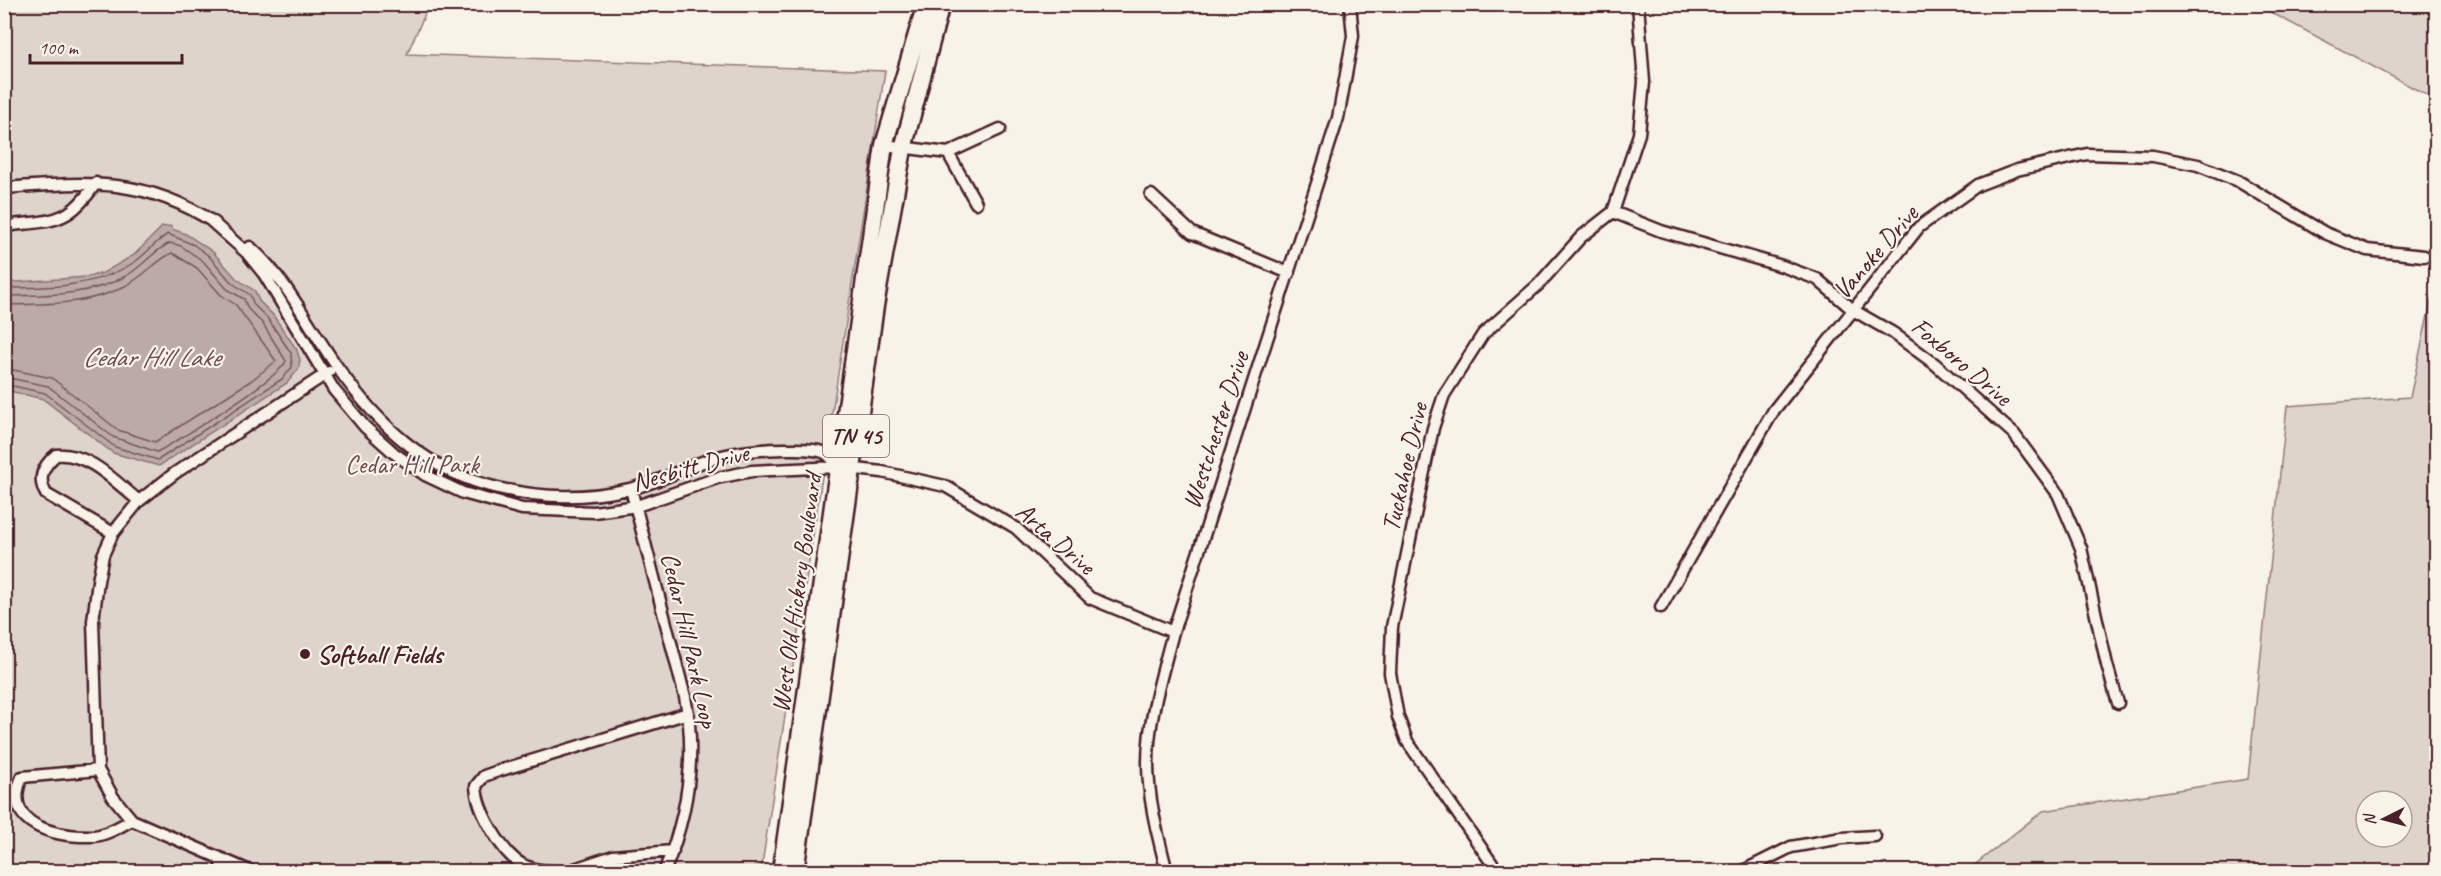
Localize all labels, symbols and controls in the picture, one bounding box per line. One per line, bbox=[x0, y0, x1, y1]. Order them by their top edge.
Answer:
scale bar bbox=[30, 27, 182, 65]
text: 100 m bbox=[39, 37, 80, 59]
street label: Vanoke Drive bbox=[1825, 197, 1926, 306]
street label: Foxboro Drive bbox=[1905, 310, 2020, 414]
water label: Cedar Hill Lake bbox=[82, 340, 224, 374]
street label: Westchester Drive bbox=[1175, 346, 1257, 513]
street label: Tuckahoe Drive bbox=[1374, 398, 1436, 534]
road number: TN 45 bbox=[823, 415, 889, 457]
street label: Nesbitt Drive bbox=[628, 435, 754, 499]
park label: Cedar Hill Park bbox=[345, 448, 481, 481]
street label: West Old Hickory Boulevard bbox=[763, 468, 830, 715]
street label: Arta Drive bbox=[1009, 495, 1103, 583]
street label: Cedar Hill Park Loop bbox=[653, 549, 726, 732]
place label: Softball Fields bbox=[317, 638, 445, 671]
marker: Softball Fields bbox=[298, 647, 312, 661]
north arrow bbox=[2354, 789, 2414, 849]
text: N bbox=[2359, 811, 2381, 826]

